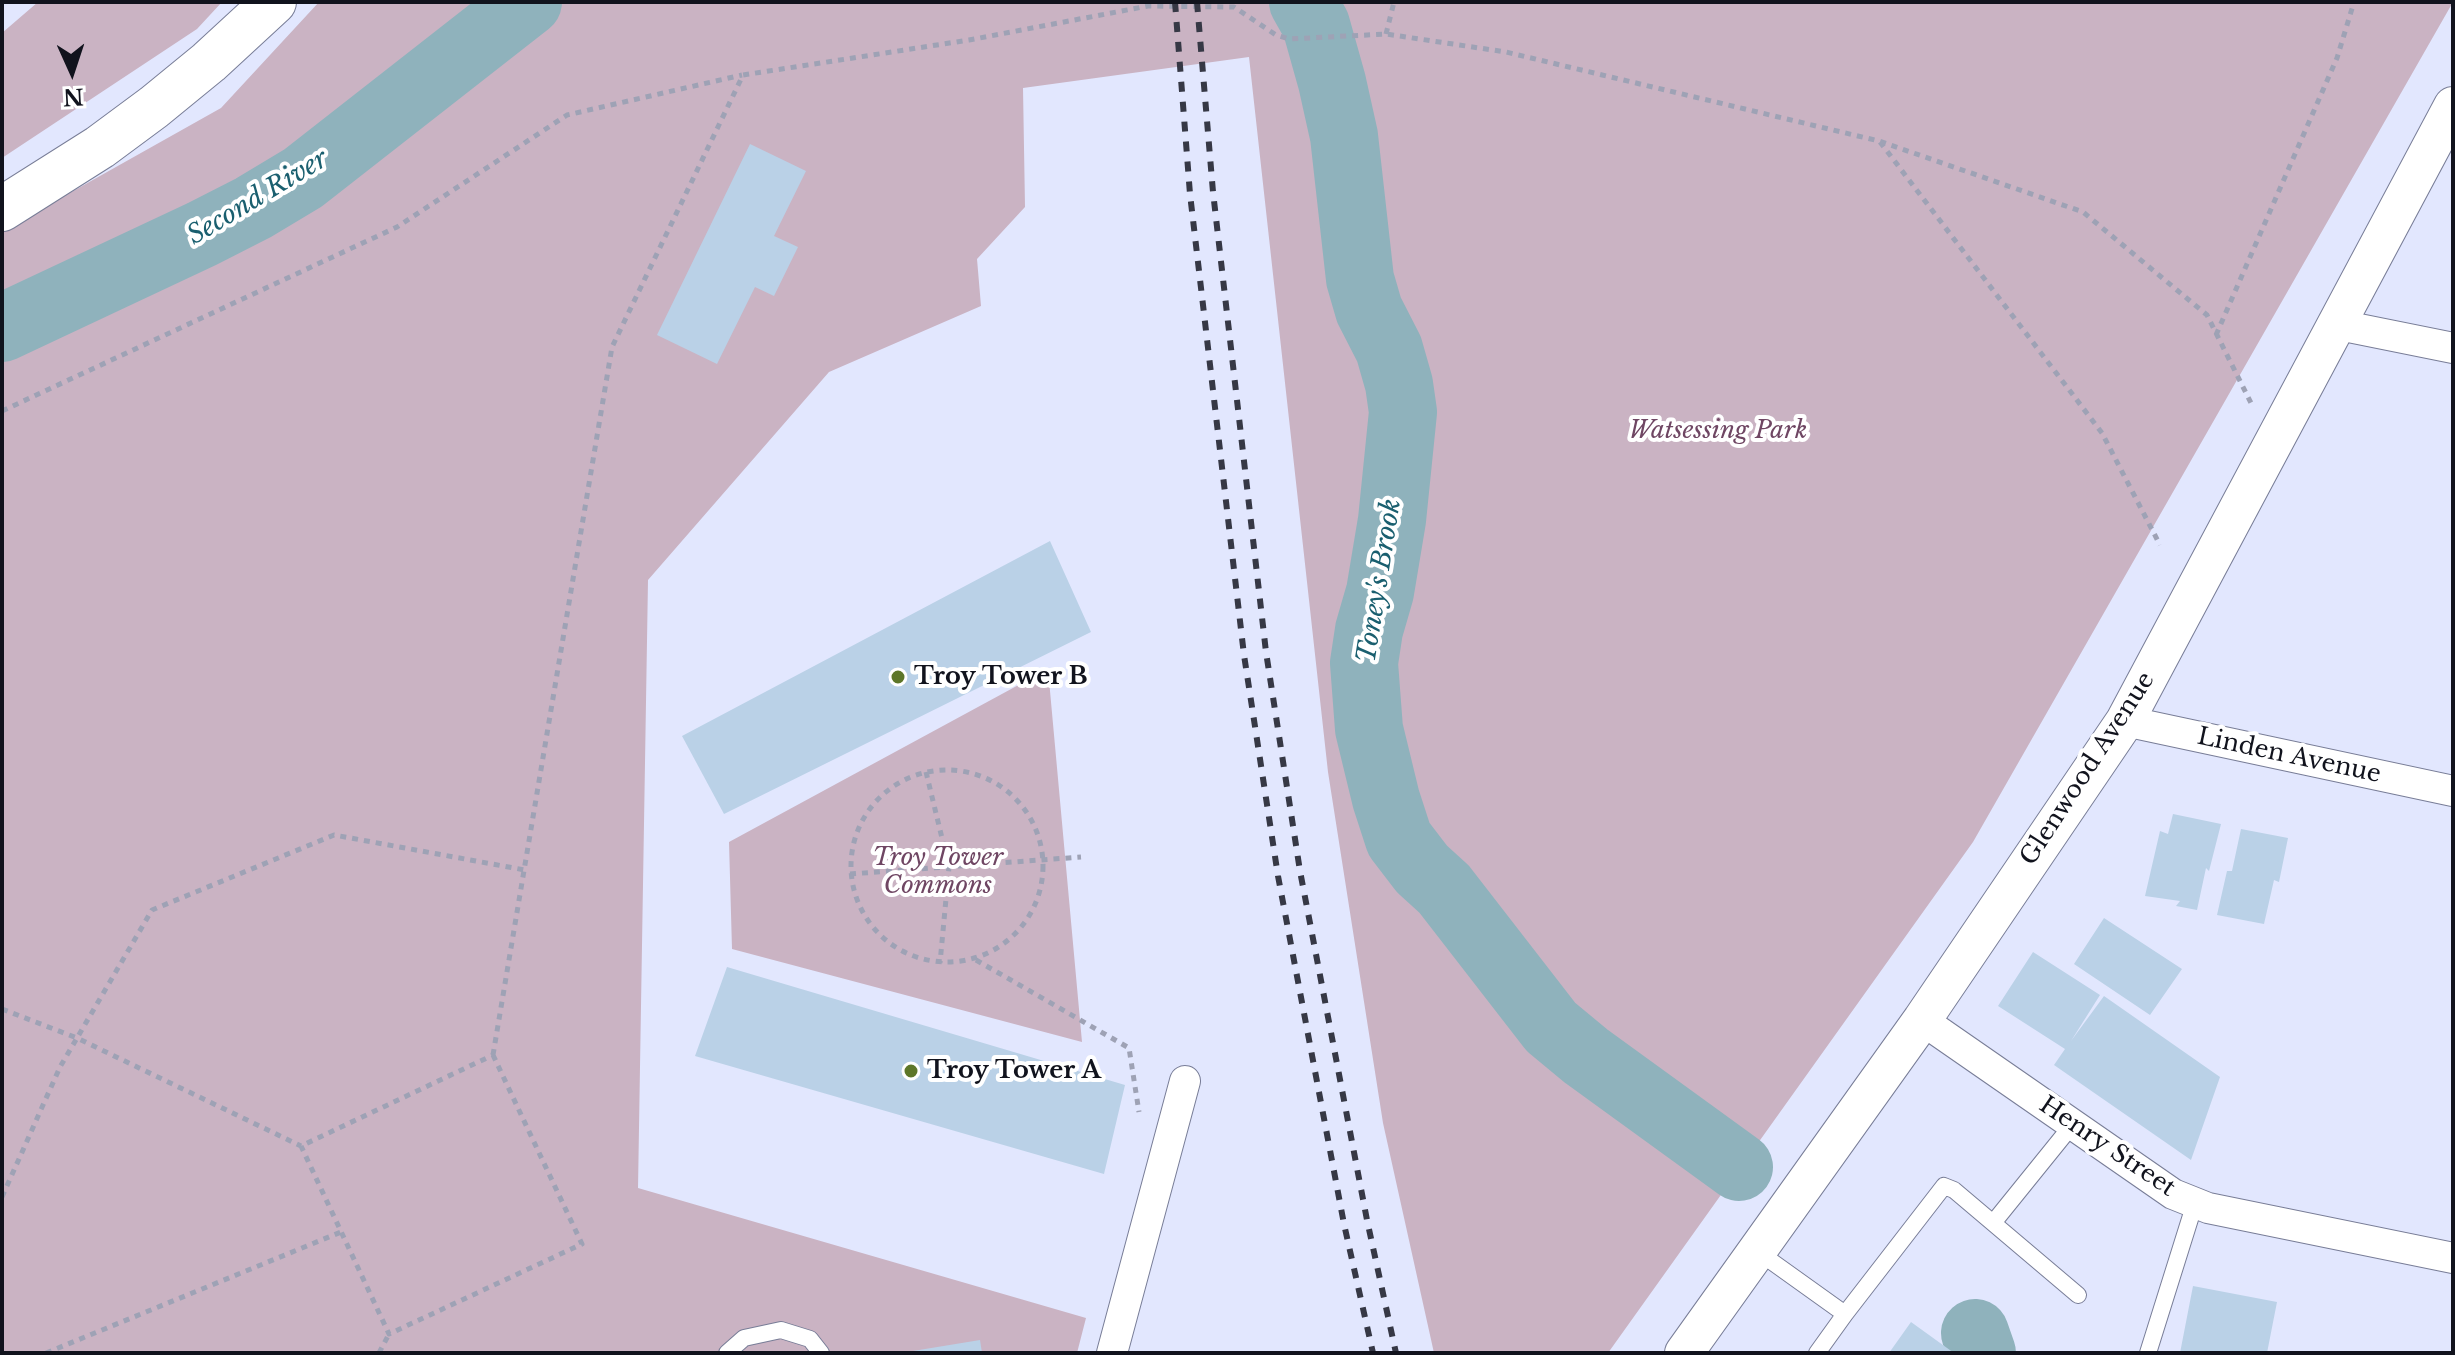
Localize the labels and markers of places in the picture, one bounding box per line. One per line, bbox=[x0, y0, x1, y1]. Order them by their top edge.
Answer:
place label: Troy Tower B bbox=[914, 663, 1088, 691]
marker: Troy Tower B bbox=[889, 668, 907, 686]
place label: Troy Tower A bbox=[927, 1057, 1101, 1085]
marker: Troy Tower A bbox=[902, 1062, 920, 1080]

